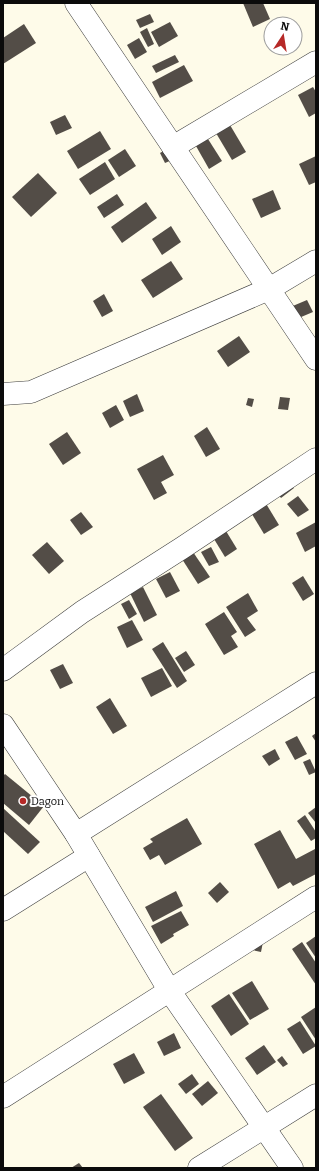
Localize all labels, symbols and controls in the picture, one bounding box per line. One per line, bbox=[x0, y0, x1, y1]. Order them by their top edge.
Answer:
north arrow bbox=[263, 16, 303, 56]
text: N bbox=[279, 19, 291, 34]
place label: Dagon bbox=[31, 795, 64, 808]
marker: Dagon bbox=[18, 796, 28, 806]

